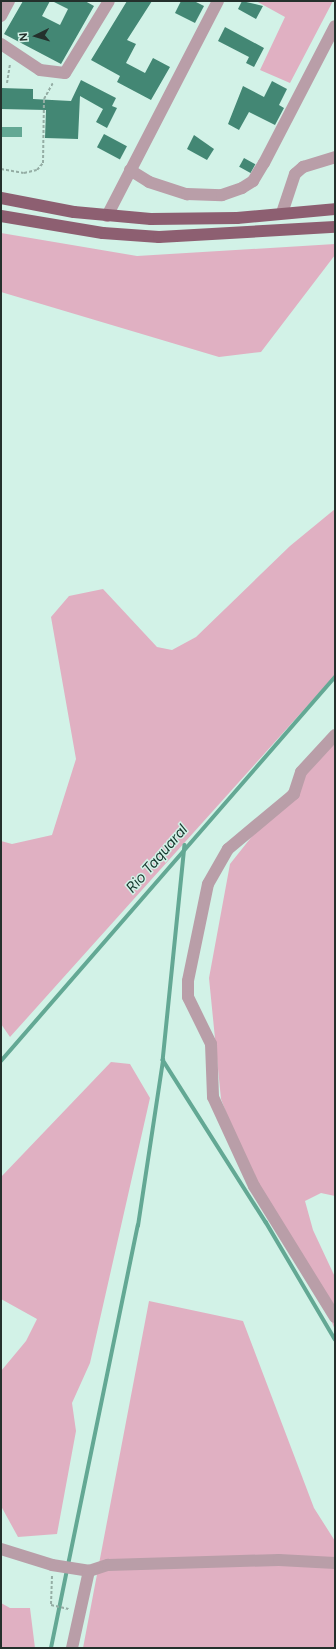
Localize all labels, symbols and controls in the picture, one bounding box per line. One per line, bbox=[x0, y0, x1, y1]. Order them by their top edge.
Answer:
north arrow bbox=[16, 16, 56, 56]
text: N bbox=[17, 32, 30, 42]
water label: Rio Taquaral bbox=[122, 821, 192, 897]

